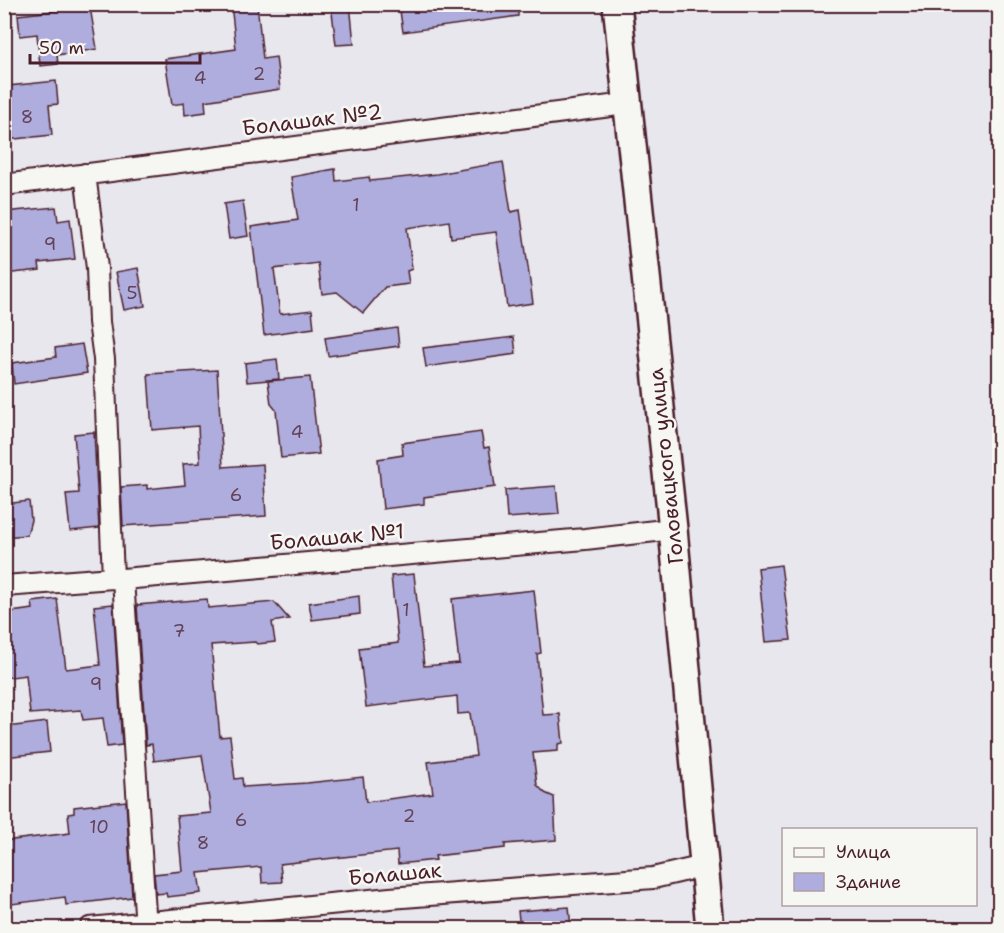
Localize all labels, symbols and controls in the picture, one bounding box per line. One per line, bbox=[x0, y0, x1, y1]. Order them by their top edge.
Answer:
scale bar bbox=[30, 27, 200, 65]
text: 50 m bbox=[39, 36, 84, 60]
house number: 2 bbox=[253, 62, 265, 86]
house number: 4 bbox=[194, 66, 206, 90]
street label: Болашак №2 bbox=[240, 98, 384, 142]
house number: 8 bbox=[21, 105, 33, 129]
house number: 1 bbox=[352, 193, 360, 217]
house number: 9 bbox=[44, 232, 56, 256]
house number: 5 bbox=[126, 281, 138, 305]
street label: Головацкого улица bbox=[642, 366, 690, 566]
house number: 4 bbox=[291, 420, 303, 444]
house number: 6 bbox=[230, 483, 242, 507]
street label: Болашак №1 bbox=[269, 517, 405, 557]
house number: 1 bbox=[402, 598, 410, 622]
house number: 7 bbox=[173, 619, 185, 643]
house number: 9 bbox=[90, 672, 102, 696]
house number: 2 bbox=[403, 804, 415, 828]
house number: 6 bbox=[235, 808, 247, 832]
house number: 10 bbox=[89, 815, 109, 839]
legend bbox=[782, 828, 977, 906]
house number: 8 bbox=[197, 831, 209, 855]
text: Улица bbox=[836, 840, 890, 864]
street label: Болашак bbox=[347, 856, 443, 892]
text: Здание bbox=[836, 870, 901, 894]

